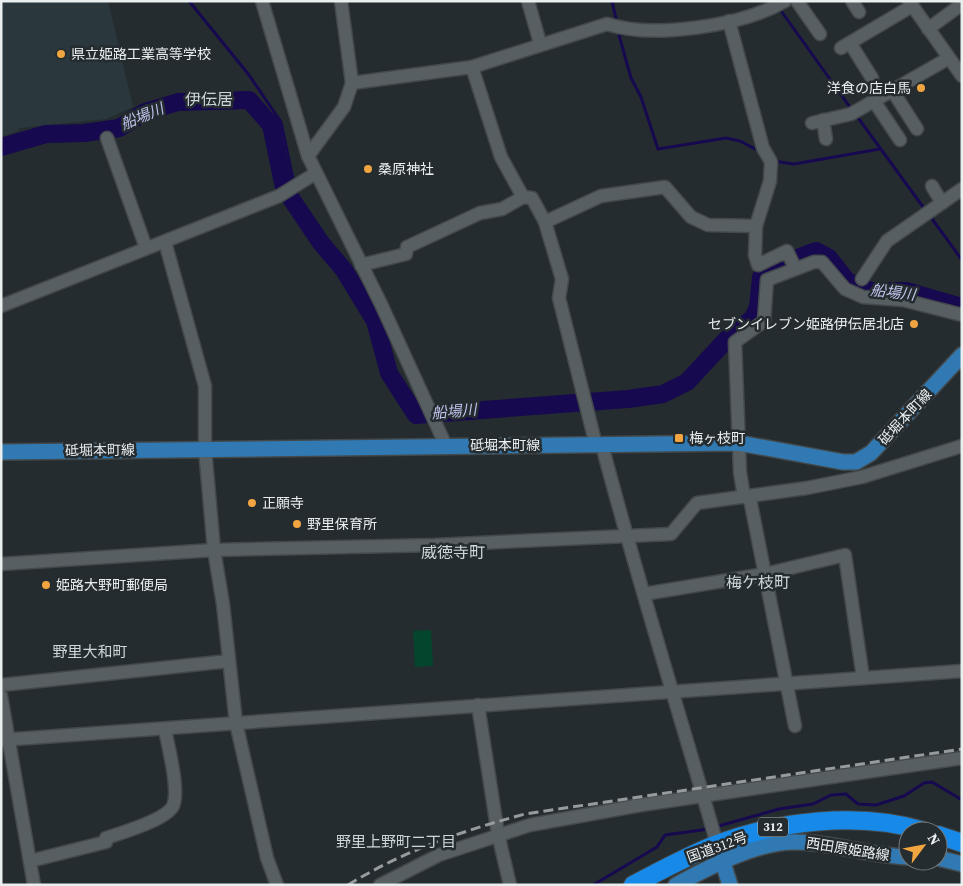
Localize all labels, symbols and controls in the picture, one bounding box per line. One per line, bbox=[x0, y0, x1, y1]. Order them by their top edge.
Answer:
place label: 県立姫路工業高等学校 bbox=[71, 44, 211, 64]
marker: 県立姫路工業高等学校 bbox=[55, 48, 67, 60]
place label: 洋食の店白馬 bbox=[827, 78, 911, 98]
marker: 洋食の店白馬 bbox=[915, 82, 927, 94]
district label: 伊伝居 bbox=[185, 88, 233, 110]
water label: 船場川 bbox=[117, 97, 169, 134]
place label: 桑原神社 bbox=[378, 159, 434, 179]
marker: 桑原神社 bbox=[362, 163, 374, 175]
water label: 船場川 bbox=[869, 279, 919, 305]
place label: セブンイレブン姫路伊伝居北店 bbox=[708, 314, 904, 334]
marker: セブンイレブン姫路伊伝居北店 bbox=[908, 318, 920, 330]
street label: 砥堀本町線 bbox=[874, 385, 936, 449]
water label: 船場川 bbox=[431, 398, 479, 423]
place label: 梅ヶ枝町 bbox=[689, 428, 745, 448]
marker: 梅ヶ枝町 bbox=[673, 432, 685, 444]
street label: 砥堀本町線 bbox=[470, 435, 540, 455]
street label: 砥堀本町線 bbox=[65, 439, 135, 461]
place label: 正願寺 bbox=[262, 493, 304, 513]
marker: 正願寺 bbox=[246, 497, 258, 509]
place label: 野里保育所 bbox=[307, 514, 377, 534]
marker: 野里保育所 bbox=[291, 518, 303, 530]
district label: 威徳寺町 bbox=[421, 541, 485, 563]
district label: 梅ケ枝町 bbox=[726, 571, 790, 593]
place label: 姫路大野町郵便局 bbox=[56, 575, 168, 595]
marker: 姫路大野町郵便局 bbox=[40, 579, 52, 591]
district label: 野里大和町 bbox=[52, 641, 128, 662]
road number: 312 bbox=[758, 818, 788, 836]
north arrow bbox=[898, 821, 948, 871]
street label: 国道312号 bbox=[684, 827, 750, 867]
text: N bbox=[923, 829, 945, 849]
district label: 野里上野町二丁目 bbox=[336, 831, 456, 852]
street label: 西田原姫路線 bbox=[805, 833, 891, 865]

